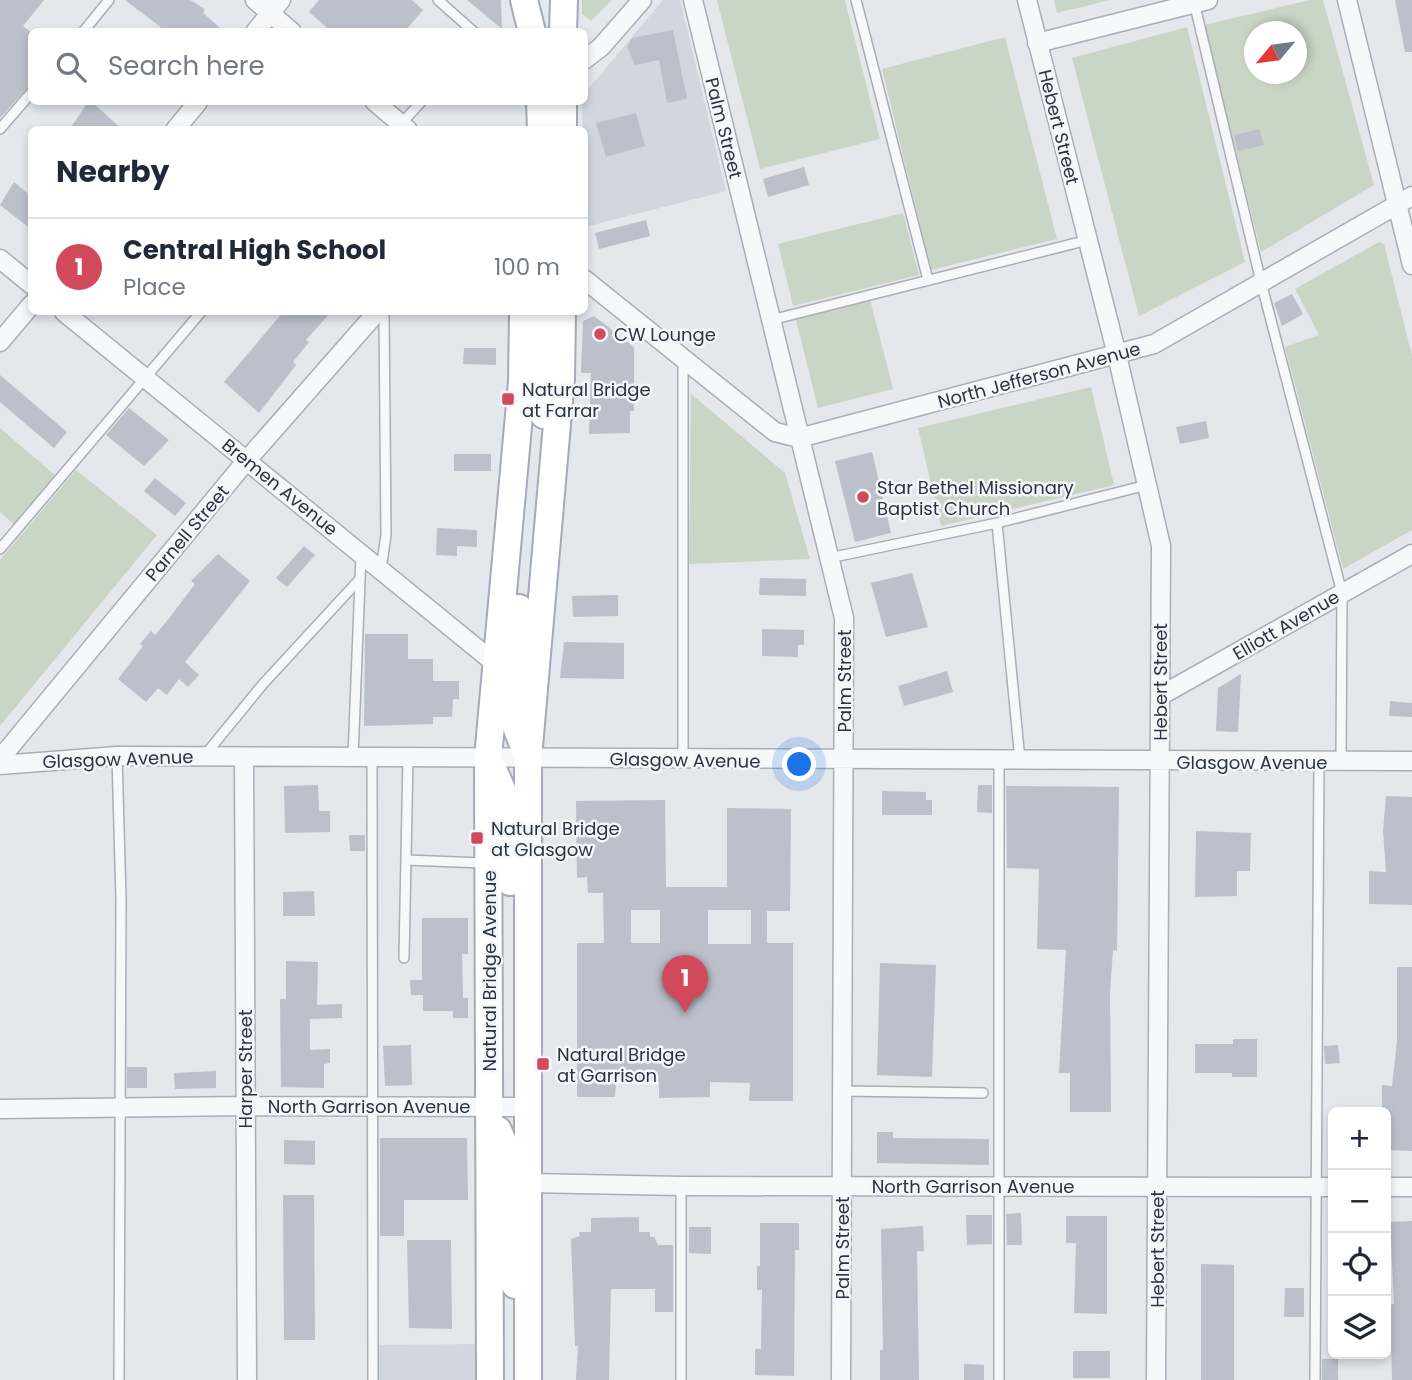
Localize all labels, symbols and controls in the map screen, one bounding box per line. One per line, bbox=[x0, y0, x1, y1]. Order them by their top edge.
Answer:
north arrow bbox=[1244, 21, 1307, 84]
search box bbox=[28, 28, 588, 105]
icon: search bbox=[52, 48, 90, 86]
text: Search here bbox=[108, 48, 265, 84]
street label: Hebert Street bbox=[1033, 67, 1085, 187]
street label: Palm Street bbox=[699, 75, 749, 181]
text: Nearby bbox=[56, 150, 170, 193]
text: Central High School bbox=[123, 232, 386, 268]
text: 1 bbox=[75, 251, 83, 283]
text: 100 m bbox=[494, 251, 560, 283]
text: Place bbox=[123, 271, 186, 303]
place label: CW Lounge bbox=[614, 322, 716, 347]
marker: CW Lounge bbox=[592, 326, 608, 342]
street label: North Jefferson Avenue bbox=[935, 336, 1143, 414]
place label: Natural Bridge at Farrar bbox=[522, 377, 651, 423]
marker: Natural Bridge at Farrar bbox=[500, 391, 516, 407]
street label: Bremen Avenue bbox=[217, 432, 343, 542]
place label: Star Bethel Missionary Baptist Church bbox=[877, 475, 1074, 521]
street label: Parnell Street bbox=[139, 480, 235, 586]
marker: Star Bethel Missionary Baptist Church bbox=[855, 489, 871, 505]
street label: Elliott Avenue bbox=[1228, 584, 1344, 666]
street label: Hebert Street bbox=[1148, 623, 1173, 741]
street label: Palm Street bbox=[832, 629, 857, 733]
street label: Glasgow Avenue bbox=[42, 744, 194, 774]
street label: Glasgow Avenue bbox=[609, 746, 761, 774]
your location bbox=[782, 747, 816, 781]
street label: Glasgow Avenue bbox=[1177, 750, 1327, 775]
place label: Natural Bridge at Glasgow bbox=[491, 816, 620, 862]
marker: Natural Bridge at Glasgow bbox=[469, 830, 485, 846]
street label: Natural Bridge Avenue bbox=[477, 870, 502, 1072]
pin: 1 bbox=[662, 955, 708, 1013]
street label: Harper Street bbox=[233, 1010, 258, 1128]
place label: Natural Bridge at Garrison bbox=[557, 1042, 686, 1088]
marker: Natural Bridge at Garrison bbox=[535, 1056, 551, 1072]
street label: North Garrison Avenue bbox=[268, 1094, 470, 1119]
map controls bbox=[1328, 1107, 1391, 1359]
button: + bbox=[1328, 1107, 1391, 1170]
button: − bbox=[1328, 1170, 1391, 1233]
street label: North Garrison Avenue bbox=[872, 1174, 1074, 1199]
street label: Hebert Street bbox=[1145, 1190, 1170, 1308]
street label: Palm Street bbox=[830, 1196, 855, 1300]
button: locate bbox=[1328, 1233, 1391, 1296]
button: layers bbox=[1328, 1296, 1391, 1359]

